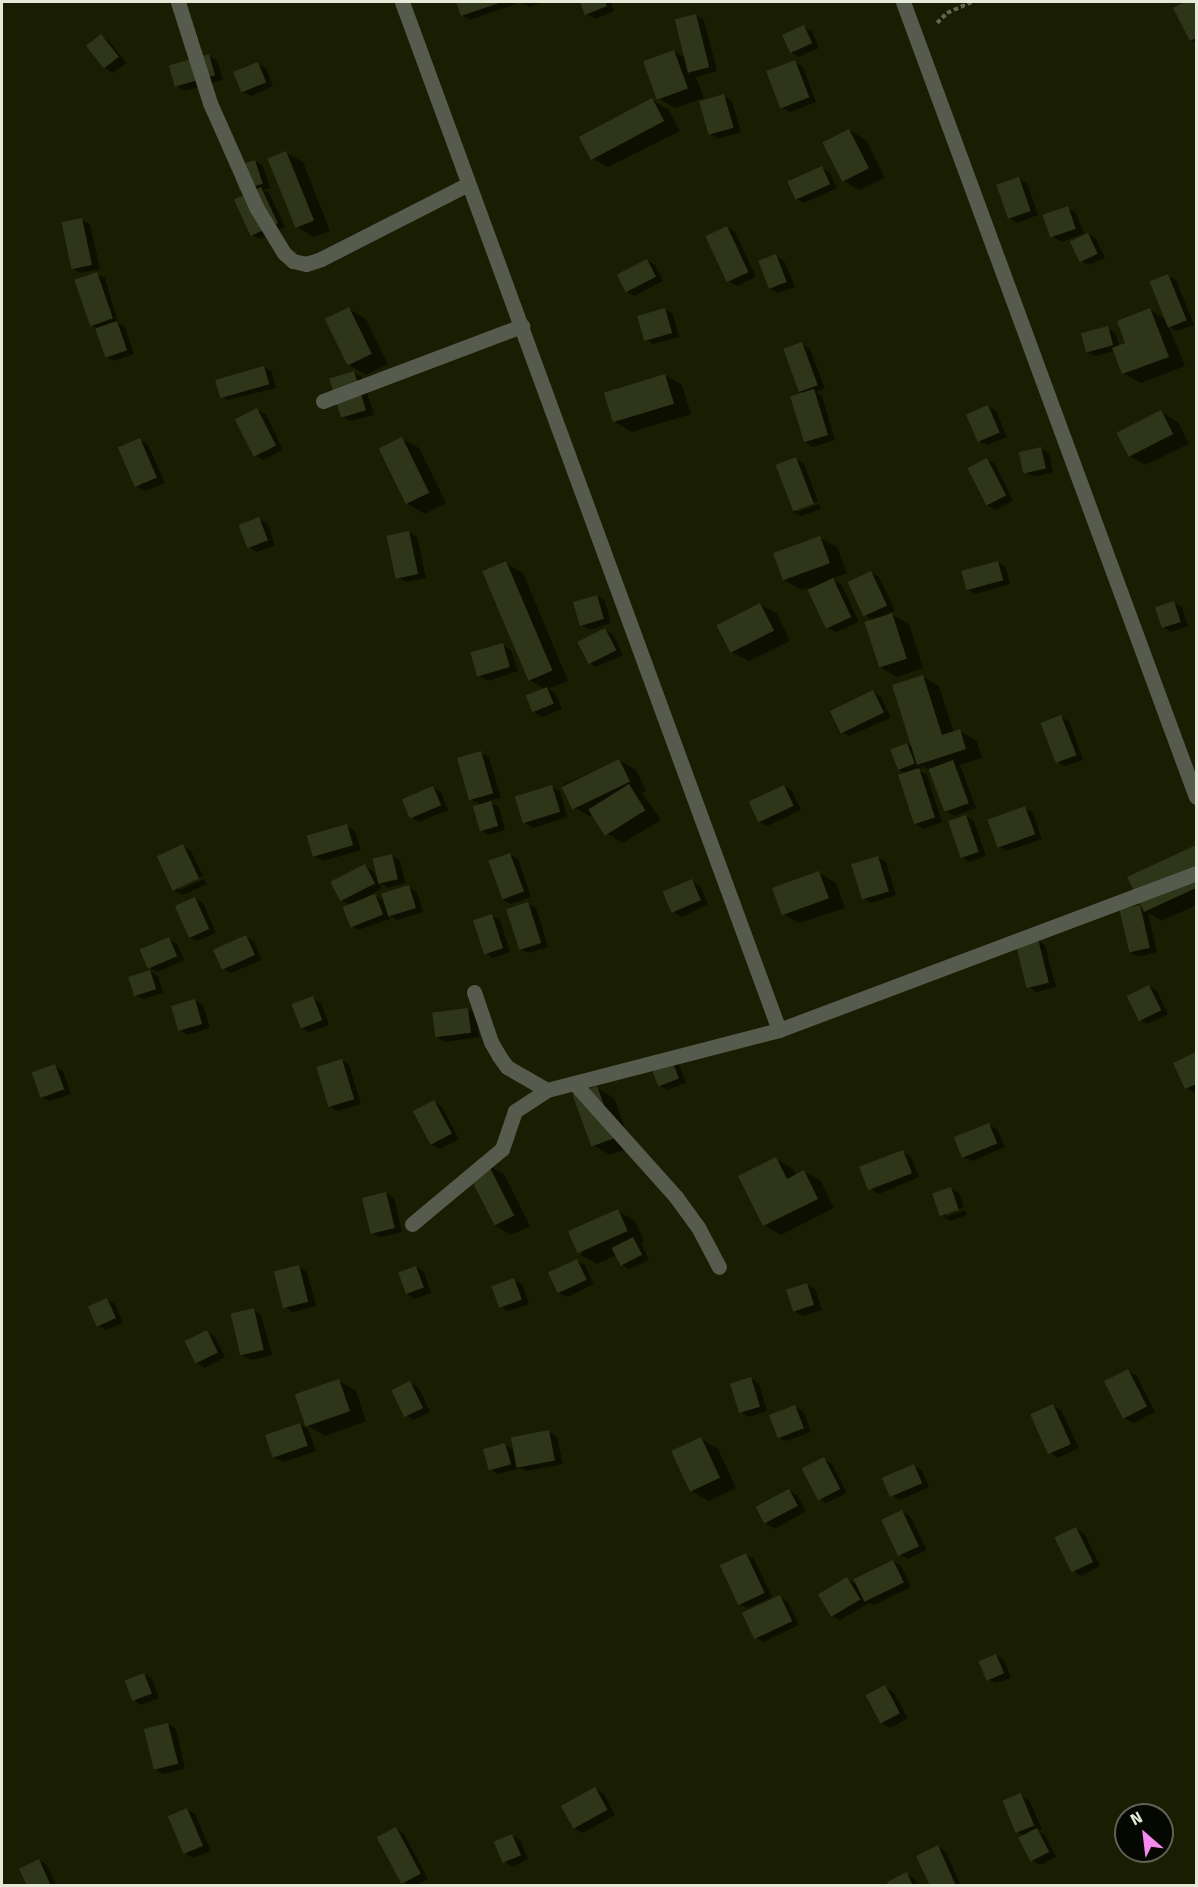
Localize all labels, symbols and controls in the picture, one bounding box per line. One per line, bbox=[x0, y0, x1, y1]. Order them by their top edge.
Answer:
north arrow bbox=[1114, 1803, 1174, 1863]
text: N bbox=[1127, 1808, 1145, 1829]

